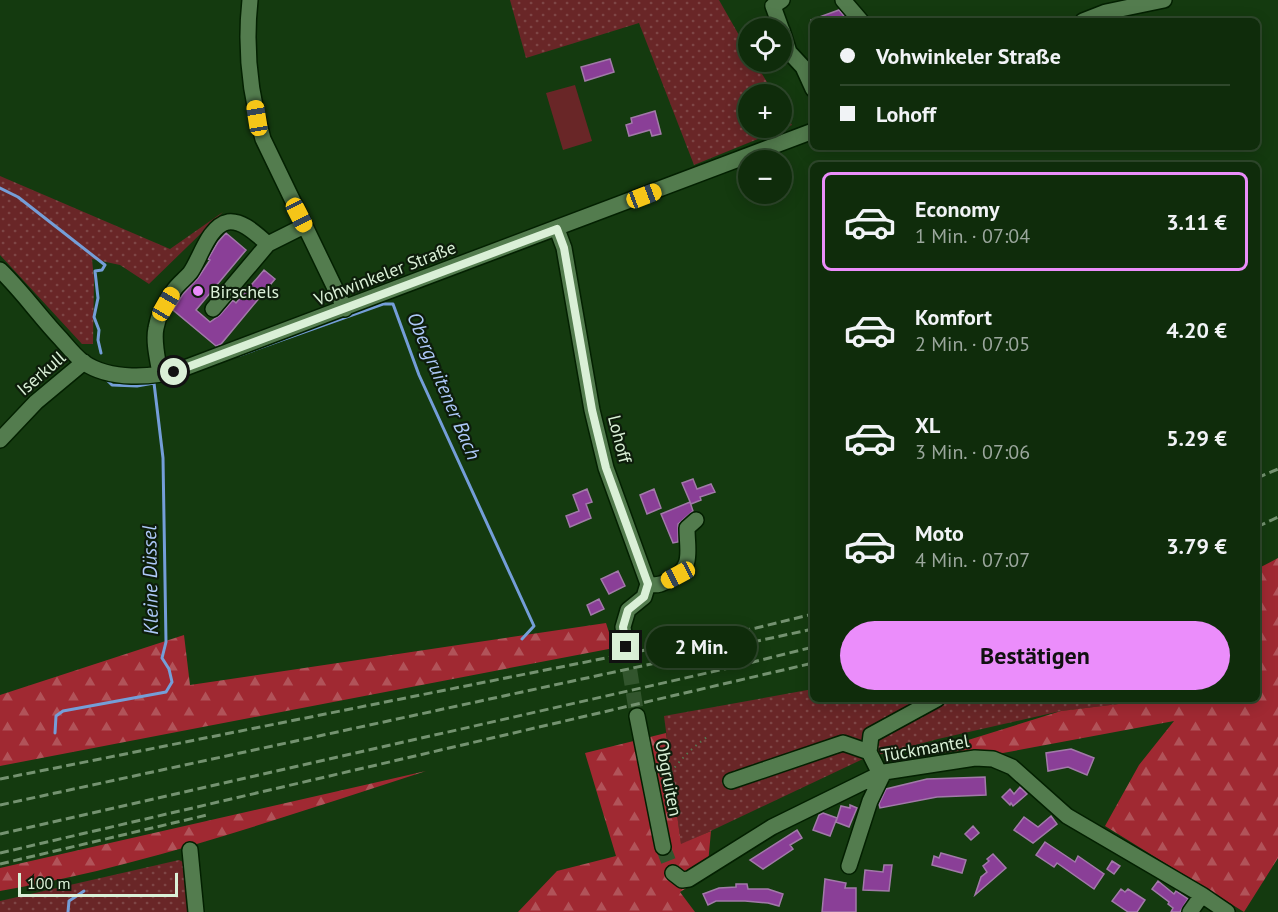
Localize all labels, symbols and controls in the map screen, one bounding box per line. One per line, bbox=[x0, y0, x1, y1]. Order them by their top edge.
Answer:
map controls bbox=[738, 18, 792, 204]
button: locate bbox=[738, 18, 792, 72]
text: Vohwinkeler Straße bbox=[876, 42, 1061, 70]
button: + bbox=[738, 84, 792, 138]
car bbox=[245, 99, 269, 137]
text: Lohoff bbox=[876, 100, 936, 128]
button: − bbox=[738, 150, 792, 204]
car bbox=[624, 181, 664, 211]
car bbox=[283, 195, 315, 235]
icon: car bbox=[843, 195, 897, 249]
text: Economy bbox=[915, 195, 999, 223]
text: 3.11 € bbox=[1166, 208, 1227, 236]
text: 1 Min. · 07:04 bbox=[915, 223, 1030, 249]
street label: Vohwinkeler Straße bbox=[310, 235, 459, 311]
place label: Birschels bbox=[210, 280, 279, 303]
car bbox=[149, 284, 183, 324]
marker: Birschels bbox=[191, 284, 205, 298]
icon: car bbox=[843, 303, 897, 357]
text: Komfort bbox=[915, 303, 992, 331]
water label: Obergruitener Bach bbox=[401, 308, 487, 464]
text: 4.20 € bbox=[1166, 316, 1227, 344]
text: 2 Min. · 07:05 bbox=[915, 331, 1030, 357]
street label: Iserkull bbox=[12, 345, 71, 400]
route start bbox=[160, 358, 187, 385]
icon: car bbox=[843, 411, 897, 465]
text: XL bbox=[915, 411, 940, 439]
street label: Lohoff bbox=[603, 413, 637, 467]
text: 5.29 € bbox=[1166, 424, 1227, 452]
text: 3 Min. · 07:06 bbox=[915, 439, 1030, 465]
icon: car bbox=[843, 519, 897, 573]
text: Moto bbox=[915, 519, 964, 547]
water label: Kleine Düssel bbox=[136, 524, 164, 635]
text: 3.79 € bbox=[1166, 532, 1227, 560]
text: 4 Min. · 07:07 bbox=[915, 547, 1030, 573]
car bbox=[658, 559, 698, 591]
button: Bestätigen bbox=[840, 621, 1230, 690]
callout: 2 Min. bbox=[647, 626, 758, 668]
route end bbox=[612, 633, 639, 660]
text: 2 Min. bbox=[675, 634, 728, 660]
street label: Tückmantel bbox=[879, 729, 971, 767]
street label: Obgruiten bbox=[650, 738, 688, 818]
scale bar bbox=[18, 870, 178, 898]
text: 100 m bbox=[27, 873, 70, 893]

